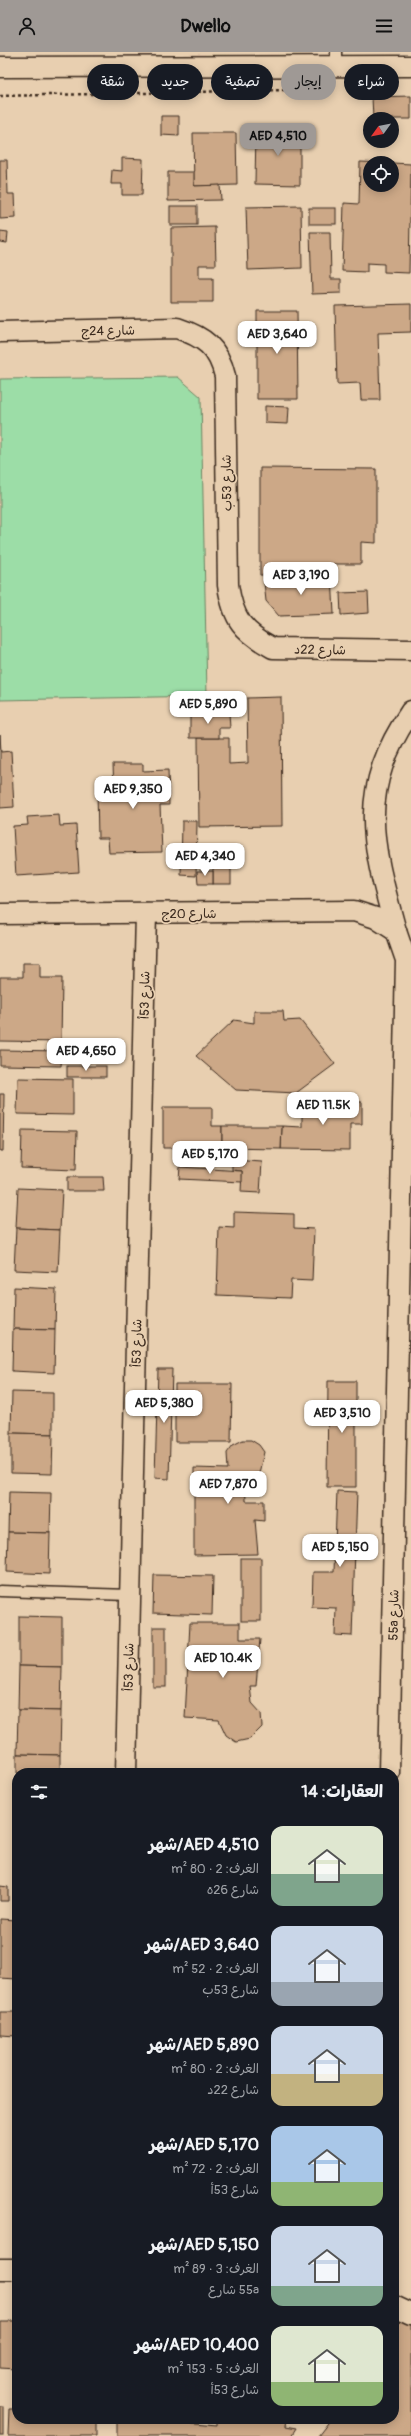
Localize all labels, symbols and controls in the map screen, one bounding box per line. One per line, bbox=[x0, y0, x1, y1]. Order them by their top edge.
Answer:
icon: person bbox=[16, 15, 38, 37]
text: Dwello bbox=[180, 15, 231, 38]
icon: menu bbox=[373, 15, 395, 37]
chip: شقة bbox=[87, 64, 139, 100]
chip: جديد bbox=[147, 64, 203, 100]
chip: تصفية bbox=[211, 64, 273, 100]
chip: إيجار bbox=[281, 64, 336, 100]
chip: شراء bbox=[344, 64, 399, 100]
north arrow bbox=[363, 112, 399, 148]
map controls bbox=[363, 112, 399, 192]
pin: AED 4,510 bbox=[232, 123, 324, 157]
text: AED 4,510 bbox=[249, 128, 307, 144]
button: locate bbox=[363, 156, 399, 192]
pin: AED 3,640 bbox=[231, 321, 323, 355]
street label: شارع 24ج bbox=[81, 323, 135, 340]
text: AED 3,640 bbox=[247, 326, 307, 342]
street label: شارع 53ب bbox=[219, 454, 236, 511]
pin: AED 3,190 bbox=[255, 562, 347, 596]
text: AED 3,190 bbox=[272, 567, 330, 583]
street label: شارع 22د bbox=[294, 642, 346, 659]
pin: AED 5,890 bbox=[162, 691, 254, 725]
text: AED 5,890 bbox=[179, 696, 237, 712]
pin: AED 9,350 bbox=[87, 776, 179, 810]
text: AED 9,350 bbox=[103, 781, 163, 797]
pin: AED 4,340 bbox=[159, 843, 251, 877]
text: AED 4,340 bbox=[175, 848, 235, 864]
street label: شارع 20ج bbox=[161, 906, 217, 923]
street label: شارع 53أ bbox=[137, 971, 154, 1019]
pin: AED 4,650 bbox=[40, 1038, 132, 1072]
text: AED 4,650 bbox=[56, 1043, 116, 1059]
pin: AED 11.5K bbox=[277, 1092, 369, 1126]
text: AED 11.5K bbox=[296, 1097, 350, 1113]
pin: AED 5,170 bbox=[164, 1141, 256, 1175]
text: AED 5,170 bbox=[181, 1146, 239, 1162]
street label: شارع 53أ bbox=[129, 1319, 146, 1367]
pin: AED 5,380 bbox=[118, 1390, 210, 1424]
text: AED 5,380 bbox=[134, 1395, 194, 1411]
pin: AED 3,510 bbox=[296, 1400, 388, 1434]
text: AED 3,510 bbox=[313, 1405, 371, 1421]
pin: AED 7,870 bbox=[182, 1471, 274, 1505]
text: AED 7,870 bbox=[199, 1476, 257, 1492]
pin: AED 5,150 bbox=[294, 1534, 386, 1568]
text: AED 5,150 bbox=[311, 1539, 369, 1555]
street label: 55a شارع bbox=[386, 1589, 403, 1641]
street label: شارع 53أ bbox=[121, 1643, 138, 1691]
pin: AED 10.4K bbox=[177, 1645, 269, 1679]
text: AED 10.4K bbox=[194, 1650, 252, 1666]
icon: filters bbox=[28, 1781, 50, 1803]
text: العقارات: 14 bbox=[301, 1781, 383, 1802]
text: AED 4,510/شهر bbox=[149, 1834, 259, 1855]
icon: home bbox=[303, 1842, 351, 1890]
text: الغرف: 2 · 80 m² bbox=[171, 1861, 259, 1877]
text: شارع 26ه bbox=[207, 1882, 259, 1898]
text: AED 3,640/شهر bbox=[145, 1934, 259, 1955]
icon: home bbox=[303, 1942, 351, 1990]
text: الغرف: 2 · 52 m² bbox=[172, 1961, 259, 1977]
text: شارع 53ب bbox=[202, 1982, 259, 1998]
text: AED 5,890/شهر bbox=[148, 2034, 259, 2055]
icon: home bbox=[303, 2042, 351, 2090]
text: الغرف: 2 · 80 m² bbox=[171, 2061, 259, 2077]
text: شارع 22د bbox=[207, 2082, 259, 2098]
text: AED 5,170/شهر bbox=[150, 2134, 259, 2155]
icon: home bbox=[303, 2142, 351, 2190]
text: الغرف: 2 · 72 m² bbox=[173, 2161, 259, 2177]
text: شارع 53أ bbox=[211, 2182, 259, 2198]
text: AED 5,150/شهر bbox=[149, 2234, 259, 2255]
icon: home bbox=[303, 2242, 351, 2290]
text: الغرف: 3 · 89 m² bbox=[174, 2261, 259, 2277]
text: 55a شارع bbox=[208, 2282, 259, 2298]
text: AED 10,400/شهر bbox=[135, 2334, 259, 2355]
icon: home bbox=[303, 2342, 351, 2390]
text: الغرف: 5 · 153 m² bbox=[168, 2361, 259, 2377]
text: شارع 53أ bbox=[211, 2382, 259, 2398]

